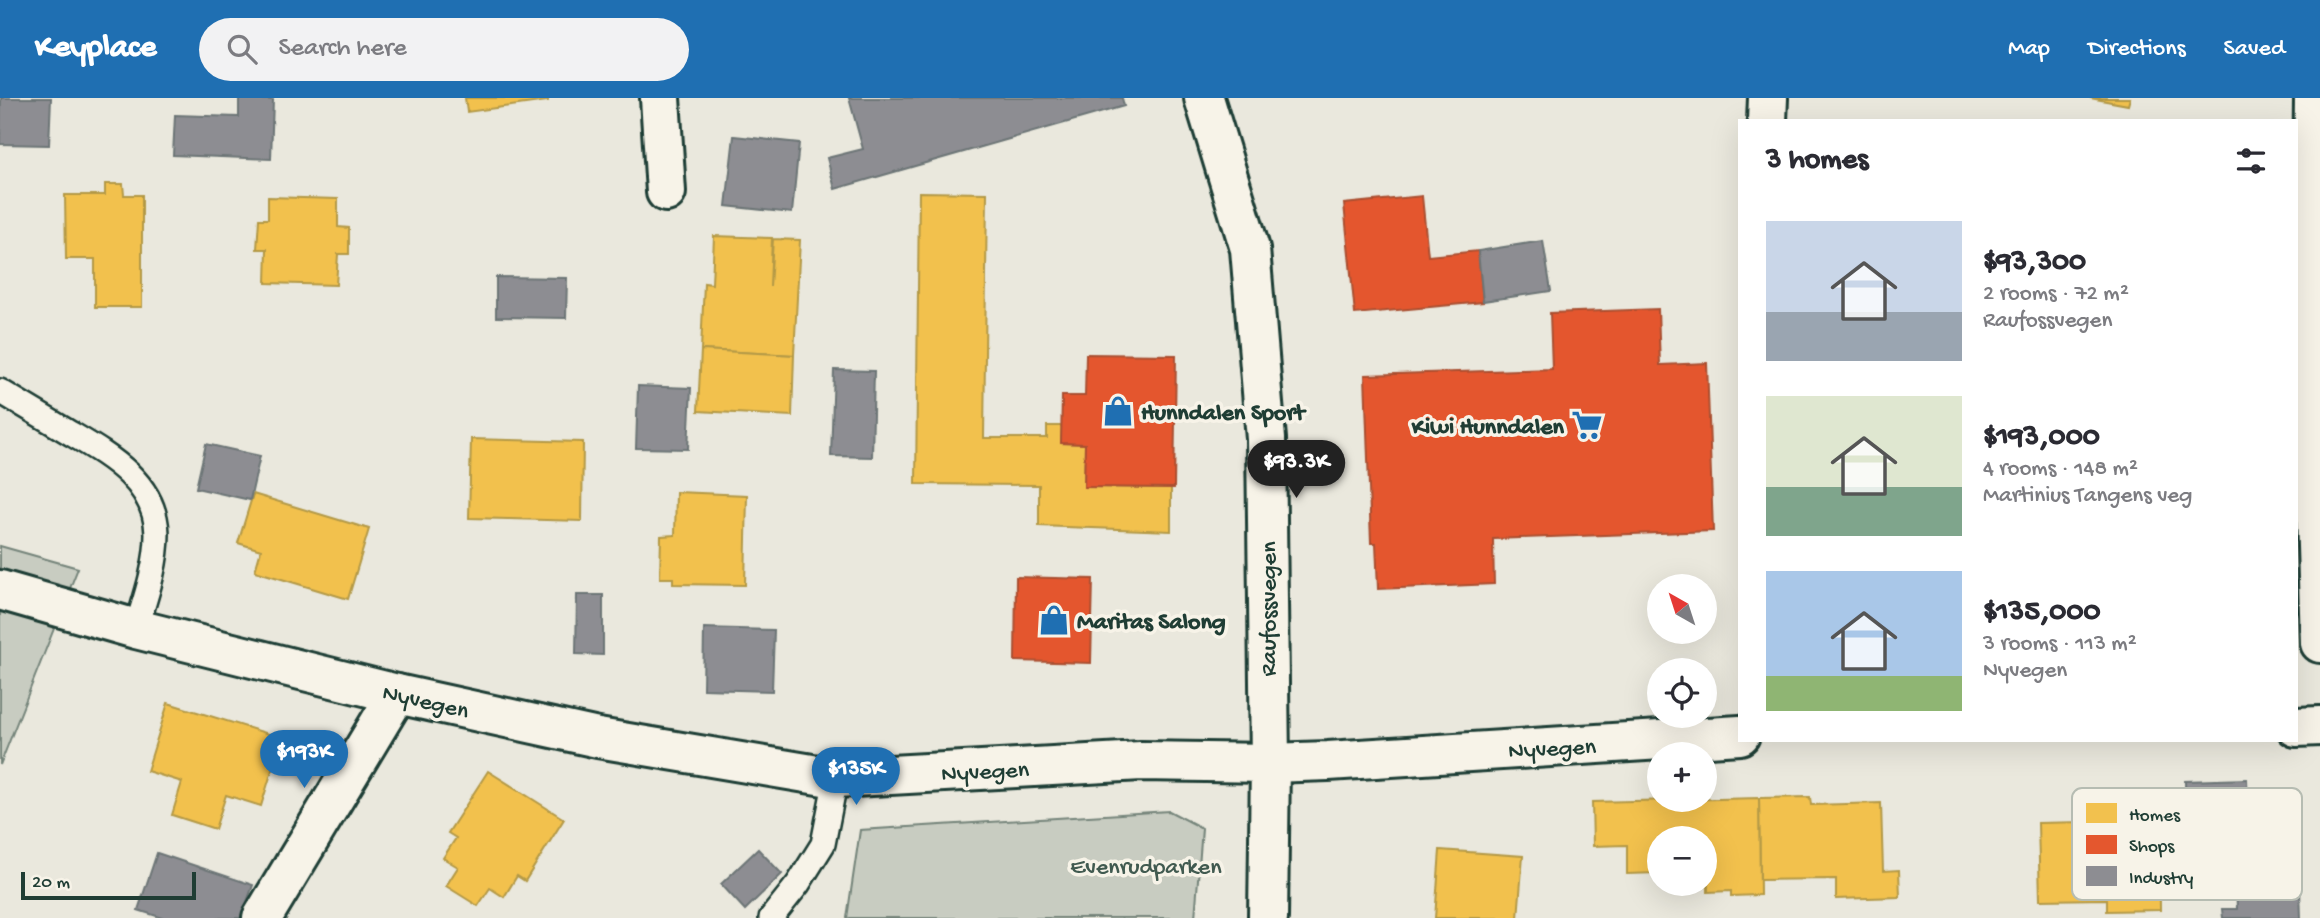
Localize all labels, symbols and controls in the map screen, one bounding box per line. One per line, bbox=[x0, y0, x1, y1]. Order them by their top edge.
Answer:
search box bbox=[199, 18, 689, 81]
text: Keyplace bbox=[35, 30, 157, 68]
icon: search bbox=[223, 30, 261, 68]
text: Search here bbox=[279, 34, 407, 65]
text: Map bbox=[2008, 35, 2050, 64]
text: Directions bbox=[2088, 35, 2186, 64]
text: Saved bbox=[2224, 35, 2285, 64]
icon: filters bbox=[2232, 142, 2270, 180]
text: 3 homes bbox=[1766, 144, 1868, 179]
text: $93,300 bbox=[1983, 246, 2086, 281]
icon: home bbox=[1822, 249, 1906, 333]
text: 2 rooms · 72 m² bbox=[1983, 281, 2129, 308]
text: Raufossvegen bbox=[1983, 308, 2112, 335]
shop icon: Hunndalen Sport bbox=[1101, 394, 1135, 428]
place label: Hunndalen Sport bbox=[1141, 400, 1307, 429]
supermarket icon: Kiwi Hunndalen bbox=[1570, 408, 1604, 442]
place label: Kiwi Hunndalen bbox=[1411, 414, 1565, 443]
text: $193,000 bbox=[1983, 421, 2100, 456]
icon: home bbox=[1822, 424, 1906, 508]
pin: $93.3K bbox=[1239, 440, 1353, 500]
text: $93.3K bbox=[1263, 449, 1329, 476]
text: 4 rooms · 148 m² bbox=[1983, 456, 2138, 483]
text: Martinius Tangens veg bbox=[1983, 483, 2192, 510]
street label: Raufossvegen bbox=[1256, 541, 1285, 677]
north arrow bbox=[1647, 574, 1717, 644]
map controls bbox=[1647, 574, 1717, 896]
text: $135,000 bbox=[1983, 596, 2100, 631]
icon: home bbox=[1822, 599, 1906, 683]
shop icon: Maritas Salong bbox=[1037, 603, 1071, 637]
place label: Maritas Salong bbox=[1077, 609, 1226, 638]
text: 3 rooms · 113 m² bbox=[1983, 631, 2137, 658]
button: locate bbox=[1647, 658, 1717, 728]
text: Nyvegen bbox=[1983, 658, 2067, 685]
street label: Nyvegen bbox=[379, 679, 472, 728]
pin: $193K bbox=[255, 730, 353, 790]
street label: Nyvegen bbox=[1508, 734, 1597, 767]
text: $193K bbox=[276, 739, 332, 766]
button: + bbox=[1647, 742, 1717, 812]
pin: $135K bbox=[807, 748, 905, 807]
text: $135K bbox=[828, 756, 884, 783]
street label: Nyvegen bbox=[941, 757, 1030, 790]
legend bbox=[2072, 788, 2302, 900]
text: Homes bbox=[2129, 805, 2181, 828]
button: − bbox=[1647, 826, 1717, 896]
text: Shops bbox=[2129, 836, 2175, 859]
park label: Evenrudparken bbox=[1070, 854, 1222, 883]
text: Industry bbox=[2129, 868, 2194, 891]
scale bar bbox=[21, 869, 196, 901]
text: 20 m bbox=[32, 872, 70, 895]

